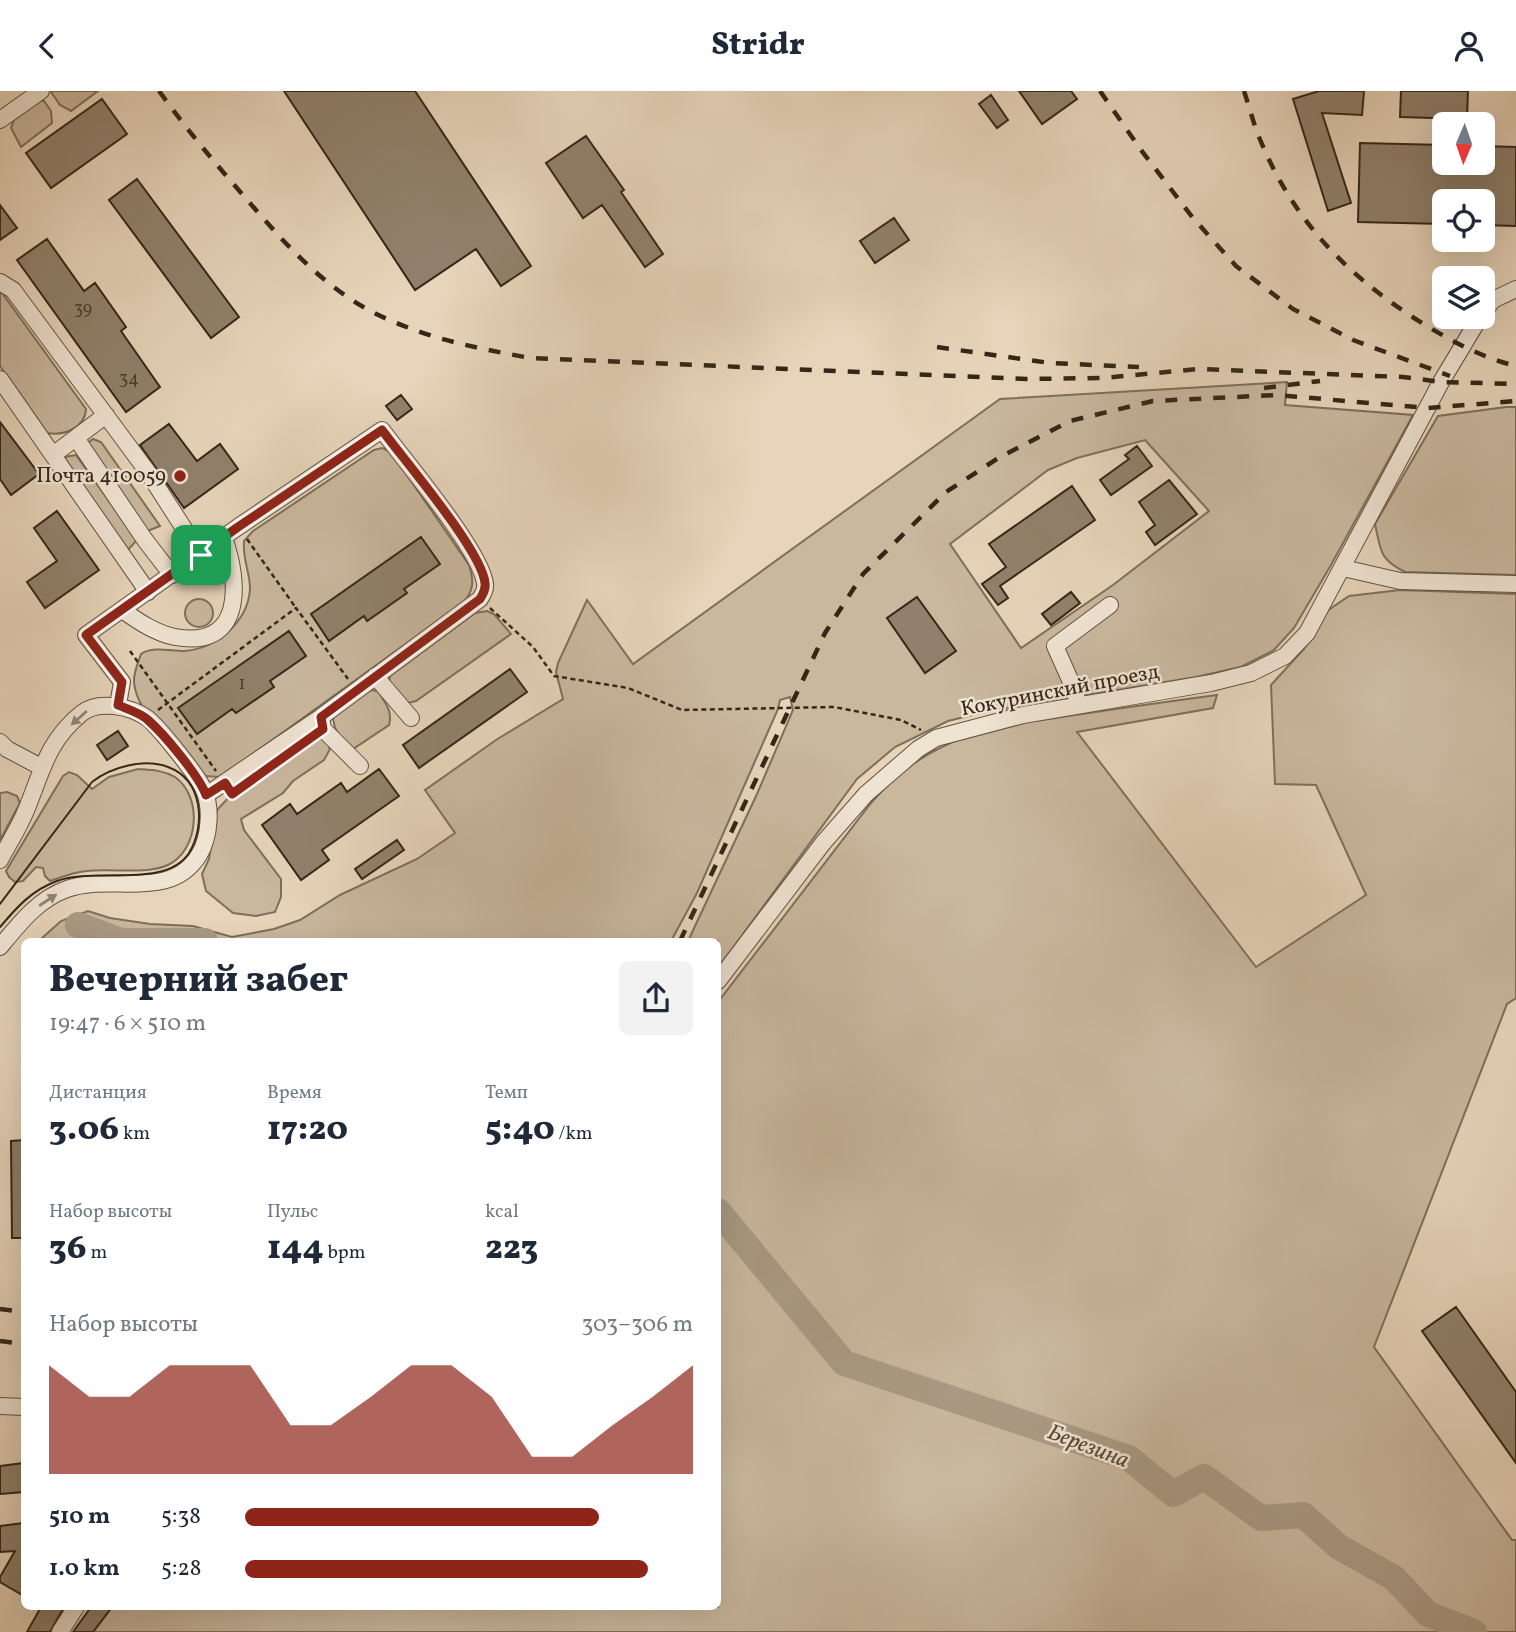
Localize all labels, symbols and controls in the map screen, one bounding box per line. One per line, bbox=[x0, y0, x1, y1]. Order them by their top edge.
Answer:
text: Stridr bbox=[711, 24, 805, 68]
icon: back bbox=[28, 27, 66, 65]
icon: person bbox=[1450, 27, 1488, 65]
north arrow bbox=[1432, 112, 1494, 175]
map controls bbox=[1432, 112, 1495, 329]
button: locate bbox=[1432, 189, 1495, 252]
button: layers bbox=[1432, 266, 1495, 329]
house number: 39 bbox=[74, 297, 92, 322]
house number: 34 bbox=[119, 367, 139, 392]
place label: Почта 410059 bbox=[36, 462, 166, 491]
marker: Почта 410059 bbox=[172, 468, 188, 484]
pin bbox=[171, 525, 231, 585]
icon: arrive bbox=[182, 536, 220, 574]
street label: Кокуринский проезд bbox=[958, 658, 1162, 724]
house number: 1 bbox=[239, 672, 245, 697]
one-way arrow bbox=[70, 710, 87, 726]
one-way arrow bbox=[38, 893, 58, 906]
text: Вечерний забег bbox=[49, 955, 348, 1008]
button: share bbox=[619, 961, 693, 1035]
text: 19:47 · 6 × 510 m bbox=[49, 1008, 206, 1040]
text: Дистанция bbox=[49, 1080, 147, 1106]
text: Время bbox=[267, 1080, 322, 1106]
text: Темп bbox=[485, 1080, 528, 1106]
text: 3.06 bbox=[49, 1106, 119, 1154]
text: 17:20 bbox=[267, 1106, 348, 1154]
text: 5:40 bbox=[485, 1106, 555, 1154]
text: km bbox=[119, 1121, 150, 1147]
text: /km bbox=[555, 1121, 593, 1147]
text: Набор высоты bbox=[49, 1199, 172, 1225]
text: Пульс bbox=[267, 1199, 318, 1225]
text: kcal bbox=[485, 1199, 519, 1225]
text: 36 bbox=[49, 1225, 87, 1273]
text: 144 bbox=[267, 1225, 324, 1273]
text: 223 bbox=[485, 1225, 538, 1273]
text: m bbox=[87, 1240, 107, 1266]
text: bpm bbox=[324, 1240, 366, 1266]
text: Набор высоты bbox=[49, 1309, 198, 1341]
text: 303–306 m bbox=[582, 1309, 693, 1341]
water label: Березина bbox=[1043, 1417, 1133, 1477]
text: 510 m bbox=[49, 1501, 110, 1533]
text: 5:38 bbox=[161, 1501, 201, 1533]
text: 1.0 km bbox=[49, 1553, 120, 1585]
text: 5:28 bbox=[161, 1553, 202, 1585]

